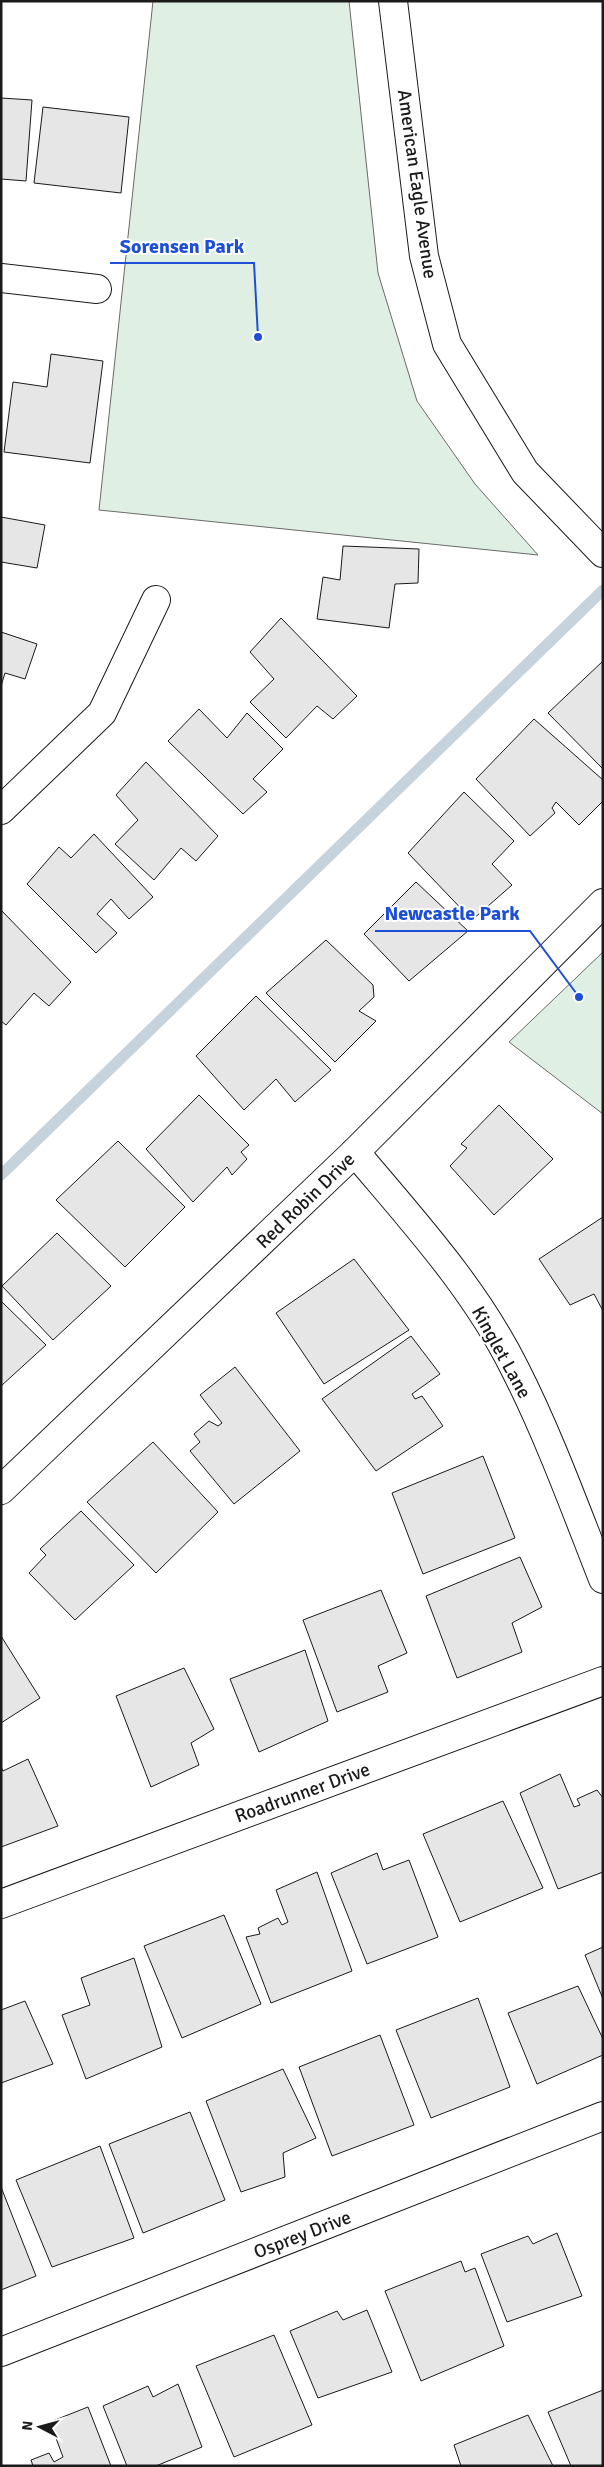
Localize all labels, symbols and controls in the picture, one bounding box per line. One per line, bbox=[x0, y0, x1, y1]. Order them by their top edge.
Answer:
street label: American Eagle Avenue bbox=[392, 88, 442, 280]
callout: Sorensen Park bbox=[110, 228, 254, 263]
text: Sorensen Park bbox=[120, 234, 245, 259]
callout: Newcastle Park bbox=[375, 896, 530, 931]
text: Newcastle Park bbox=[384, 901, 520, 926]
street label: Red Robin Drive bbox=[251, 1148, 360, 1254]
street label: Kinglet Lane bbox=[466, 1302, 536, 1403]
street label: Roadrunner Drive bbox=[232, 1757, 373, 1828]
street label: Osprey Drive bbox=[250, 2205, 354, 2264]
north arrow bbox=[15, 2402, 65, 2452]
text: N bbox=[19, 2420, 37, 2431]

